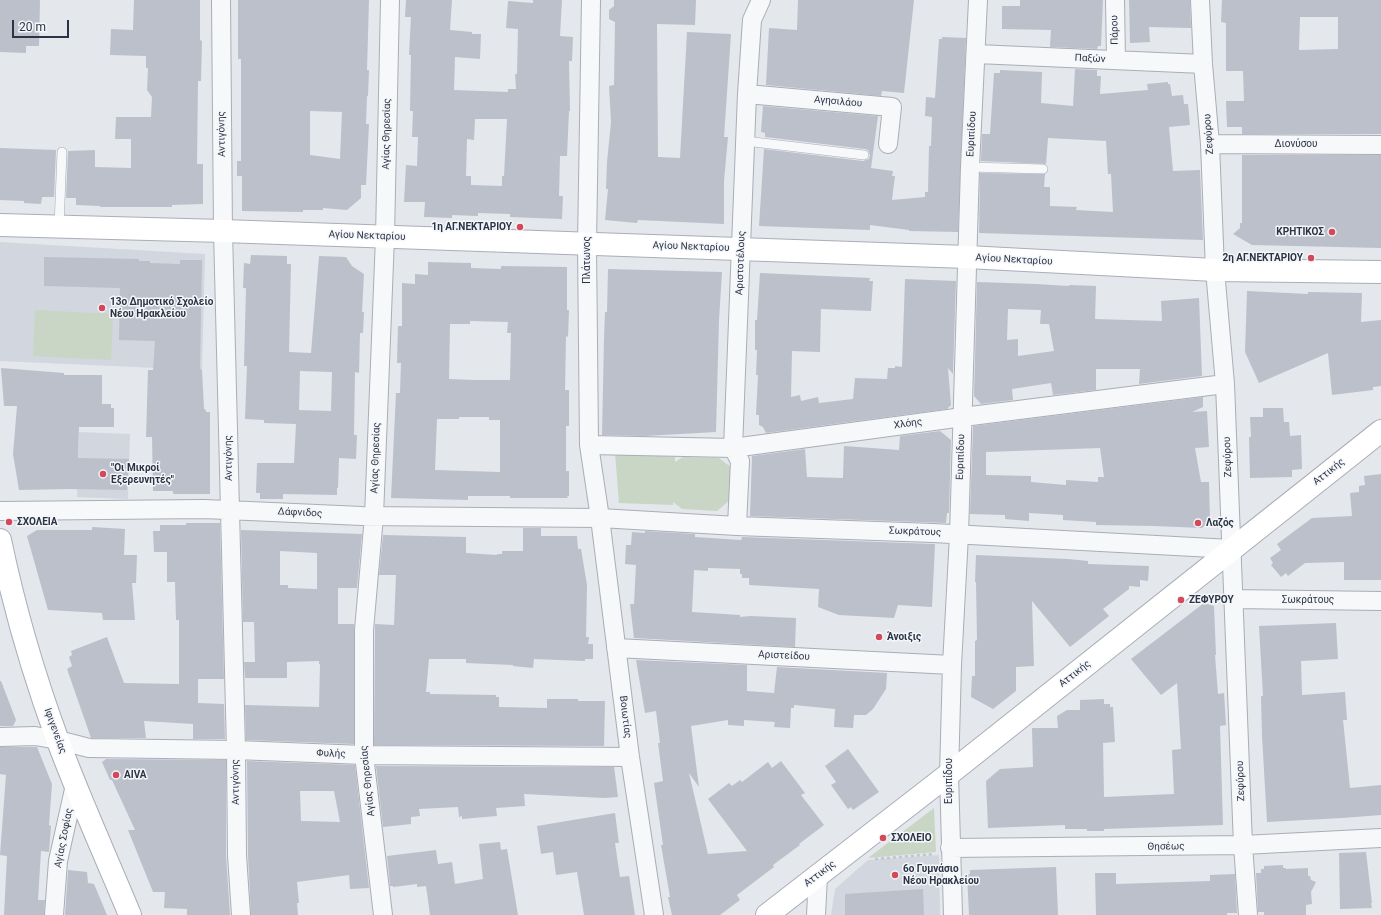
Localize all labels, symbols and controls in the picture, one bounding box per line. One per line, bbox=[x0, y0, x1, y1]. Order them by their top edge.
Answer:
scale bar bbox=[14, 12, 71, 38]
street label: Πάρου bbox=[1109, 15, 1121, 45]
text: 20 m bbox=[19, 20, 46, 34]
street label: Παξών bbox=[1074, 52, 1106, 66]
street label: Αγησιλάου bbox=[813, 94, 863, 110]
street label: Αγίας Θηρεσίας bbox=[380, 98, 394, 170]
street label: Αντιγόνης bbox=[216, 111, 228, 157]
street label: Ευριπίδου bbox=[965, 111, 979, 157]
street label: Ζεφύρου bbox=[1202, 113, 1216, 155]
street label: Διονύσου bbox=[1274, 138, 1318, 150]
place label: 1η ΑΓ.ΝΕΚΤΑΡΙΟΥ bbox=[431, 221, 512, 233]
marker: 1η ΑΓ.ΝΕΚΤΑΡΙΟΥ bbox=[515, 222, 525, 232]
place label: ΚΡΗΤΙΚΟΣ bbox=[1276, 226, 1324, 238]
marker: ΚΡΗΤΙΚΟΣ bbox=[1327, 227, 1337, 237]
street label: Αγίου Νεκταρίου bbox=[328, 229, 406, 243]
street label: Αριστοτέλους bbox=[734, 231, 748, 295]
street label: Πλάτωνος bbox=[581, 236, 593, 284]
street label: Αγίου Νεκταρίου bbox=[652, 240, 730, 254]
street label: Αγίου Νεκταρίου bbox=[975, 252, 1053, 268]
place label: 2η ΑΓ.ΝΕΚΤΑΡΙΟΥ bbox=[1222, 252, 1303, 264]
marker: 2η ΑΓ.ΝΕΚΤΑΡΙΟΥ bbox=[1306, 253, 1316, 263]
place label: 13ο Δημοτικό Σχολείο Νέου Ηρακλείου bbox=[110, 296, 213, 320]
marker: 13ο Δημοτικό Σχολείο Νέου Ηρακλείου bbox=[97, 303, 107, 313]
street label: Χλόης bbox=[893, 416, 923, 432]
street label: Αγίας Θηρεσίας bbox=[369, 422, 383, 494]
street label: Ευριπίδου bbox=[954, 434, 968, 480]
street label: Αντιγόνης bbox=[223, 435, 235, 481]
street label: Ζεφύρου bbox=[1221, 436, 1235, 478]
street label: Αττικής bbox=[1311, 456, 1347, 488]
place label: "Οι Μικροί Εξερευνητές" bbox=[111, 462, 174, 486]
marker: "Οι Μικροί Εξερευνητές" bbox=[98, 469, 108, 479]
street label: Δάφνιδος bbox=[277, 506, 323, 520]
place label: ΣΧΟΛΕΙΑ bbox=[17, 516, 58, 528]
marker: ΣΧΟΛΕΙΑ bbox=[4, 517, 14, 527]
place label: Λαζός bbox=[1206, 517, 1234, 529]
marker: Λαζός bbox=[1193, 518, 1203, 528]
street label: Σωκράτους bbox=[889, 525, 941, 539]
place label: ΖΕΦΥΡΟΥ bbox=[1189, 594, 1234, 606]
street label: Σωκράτους bbox=[1282, 594, 1334, 606]
marker: ΖΕΦΥΡΟΥ bbox=[1176, 595, 1186, 605]
place label: Άνοιξις bbox=[887, 631, 921, 643]
marker: Άνοιξις bbox=[874, 632, 884, 642]
street label: Αριστείδου bbox=[758, 649, 810, 663]
street label: Αττικής bbox=[1057, 658, 1093, 690]
street label: Βοιωτίας bbox=[616, 695, 634, 739]
street label: Ιφιγενείας bbox=[41, 707, 69, 755]
street label: Αγίας Θηρεσίας bbox=[358, 745, 378, 817]
street label: Φυλής bbox=[316, 747, 346, 761]
street label: Ευριπίδου bbox=[943, 758, 955, 804]
street label: Αντιγόνης bbox=[230, 759, 242, 805]
street label: Ζεφύρου bbox=[1234, 760, 1248, 802]
place label: AIVA bbox=[124, 769, 147, 781]
marker: AIVA bbox=[111, 770, 121, 780]
street label: Αγίας Σοφίας bbox=[52, 807, 76, 869]
place label: ΣΧΟΛΕΙΟ bbox=[891, 832, 932, 844]
marker: ΣΧΟΛΕΙΟ bbox=[878, 833, 888, 843]
street label: Θησέως bbox=[1147, 841, 1185, 853]
street label: Αττικής bbox=[802, 858, 838, 890]
place label: 6ο Γυμνάσιο Νέου Ηρακλείου bbox=[903, 863, 979, 886]
marker: 6ο Γυμνάσιο Νέου Ηρακλείου bbox=[890, 870, 900, 880]

